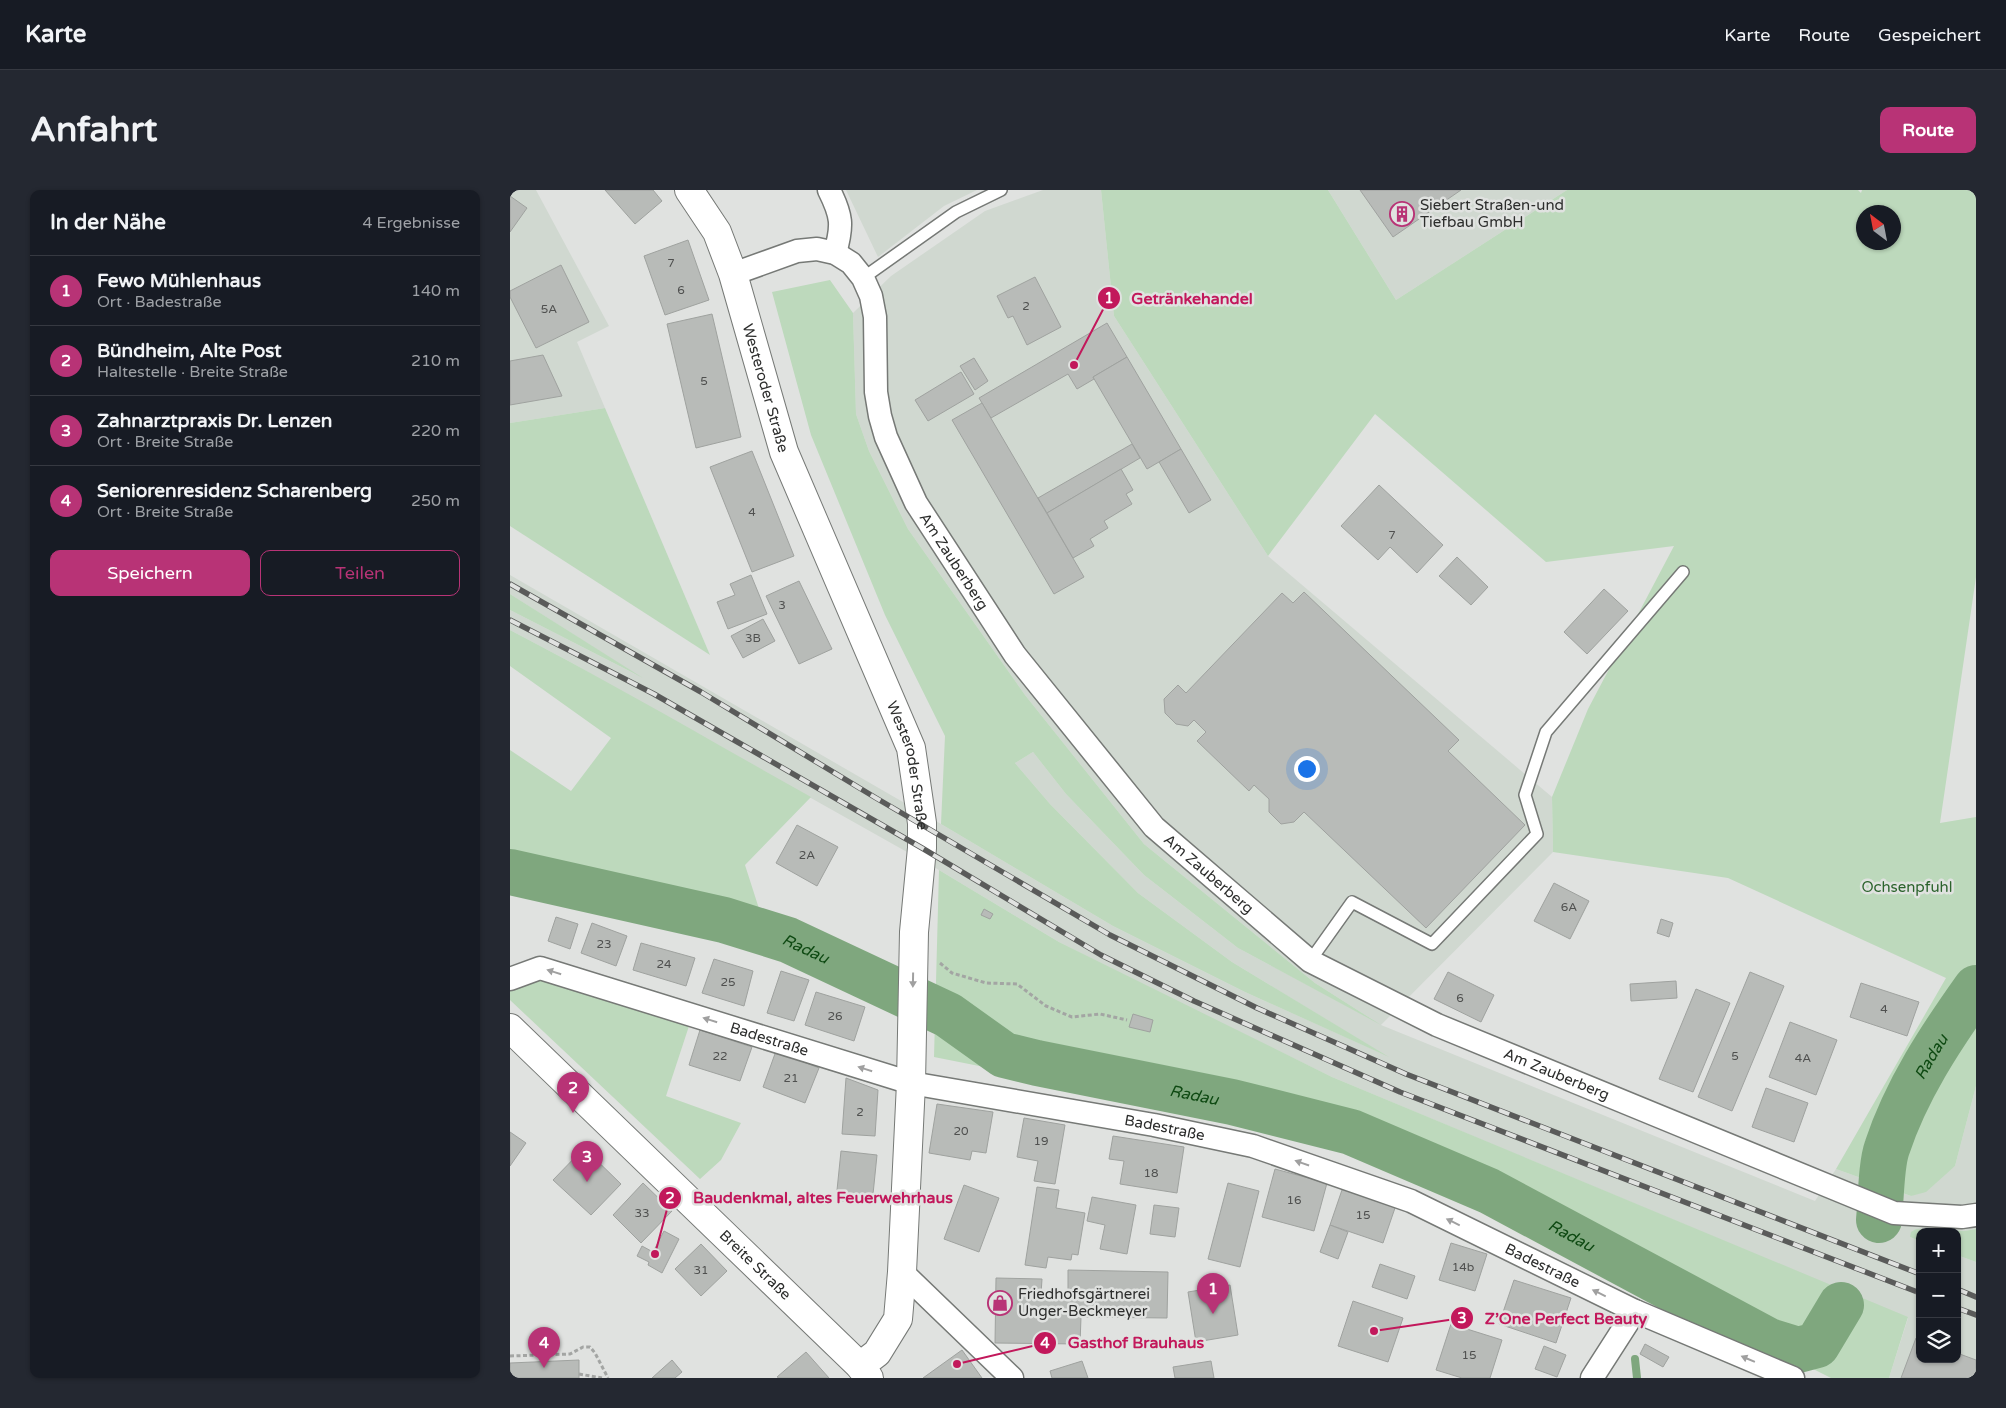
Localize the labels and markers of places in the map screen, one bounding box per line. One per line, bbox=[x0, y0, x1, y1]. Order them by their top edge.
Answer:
place label: Siebert Straßen-und Tiefbau GmbH bbox=[1420, 196, 1564, 231]
building icon: Siebert Straßen-und Tiefbau GmbH bbox=[1389, 201, 1415, 227]
callout: Getränkehandel bbox=[1096, 282, 1263, 313]
pin: 2 bbox=[557, 1072, 589, 1113]
pin: 3 bbox=[571, 1141, 603, 1182]
callout: Baudenkmal, altes Feuerwehrhaus bbox=[658, 1182, 963, 1213]
pin: 1 bbox=[1197, 1273, 1229, 1314]
place label: Friedhofsgärtnerei Unger-Beckmeyer bbox=[1018, 1285, 1150, 1320]
shop icon: Friedhofsgärtnerei Unger-Beckmeyer bbox=[987, 1290, 1013, 1316]
callout: Z’One Perfect Beauty bbox=[1449, 1303, 1657, 1334]
pin: 4 bbox=[528, 1327, 560, 1368]
callout: Gasthof Brauhaus bbox=[1032, 1327, 1214, 1358]

